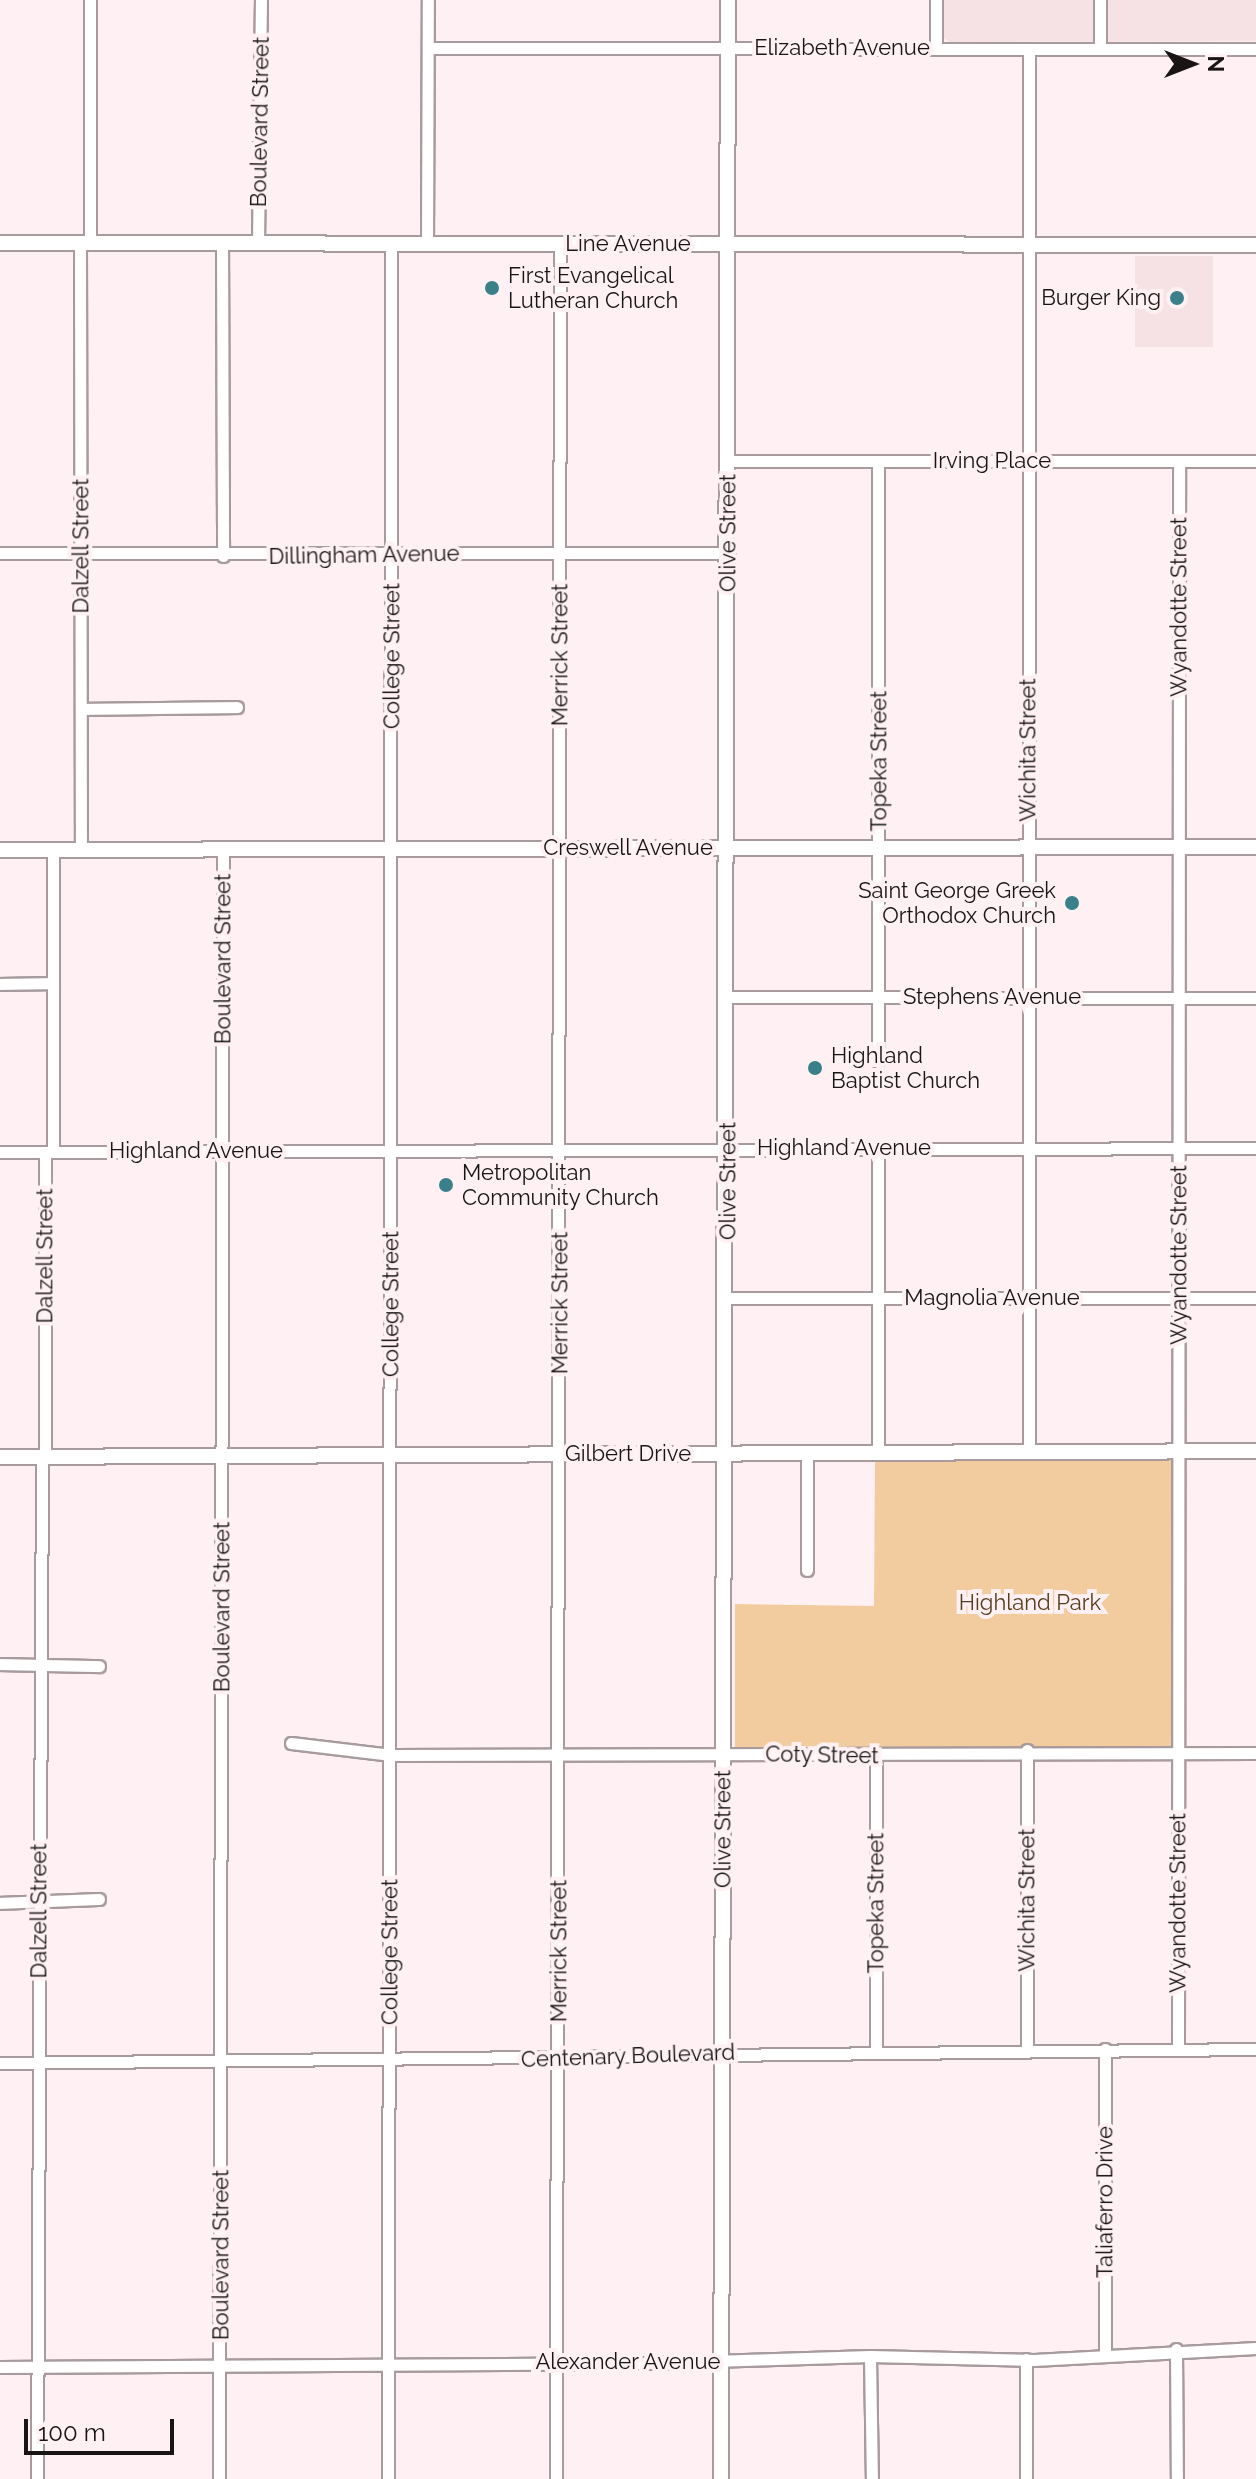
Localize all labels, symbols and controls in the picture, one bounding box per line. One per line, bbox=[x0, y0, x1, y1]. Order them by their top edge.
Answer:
north arrow bbox=[1152, 24, 1232, 104]
street label: Elizabeth Avenue bbox=[754, 35, 930, 61]
street label: Boulevard Street bbox=[245, 37, 275, 207]
text: N bbox=[1203, 56, 1229, 72]
street label: Line Avenue bbox=[565, 231, 691, 257]
place label: First Evangelical Lutheran Church bbox=[508, 262, 678, 314]
marker: First Evangelical Lutheran Church bbox=[483, 279, 501, 297]
place label: Burger King bbox=[1041, 285, 1161, 311]
marker: Burger King bbox=[1168, 289, 1186, 307]
street label: Irving Place bbox=[933, 448, 1051, 474]
street label: Olive Street bbox=[715, 474, 741, 592]
street label: Dalzell Street bbox=[68, 478, 94, 614]
street label: Wyandotte Street bbox=[1166, 517, 1192, 697]
street label: Dillingham Avenue bbox=[268, 540, 460, 570]
street label: College Street bbox=[379, 583, 405, 729]
street label: Merrick Street bbox=[547, 584, 573, 726]
street label: Wichita Street bbox=[1015, 678, 1041, 822]
street label: Topeka Street bbox=[866, 691, 892, 831]
street label: Creswell Avenue bbox=[543, 835, 713, 861]
street label: Boulevard Street bbox=[210, 874, 236, 1044]
place label: Saint George Greek Orthodox Church bbox=[858, 877, 1056, 928]
marker: Saint George Greek Orthodox Church bbox=[1063, 894, 1081, 912]
street label: Stephens Avenue bbox=[903, 984, 1081, 1010]
place label: Highland Baptist Church bbox=[831, 1042, 980, 1094]
marker: Highland Baptist Church bbox=[806, 1059, 824, 1077]
street label: Olive Street bbox=[715, 1122, 741, 1240]
street label: Highland Avenue bbox=[757, 1135, 931, 1161]
street label: Highland Avenue bbox=[109, 1138, 283, 1164]
place label: Metropolitan Community Church bbox=[462, 1159, 659, 1210]
street label: Wyandotte Street bbox=[1166, 1165, 1192, 1345]
marker: Metropolitan Community Church bbox=[437, 1176, 455, 1194]
street label: Dalzell Street bbox=[32, 1188, 58, 1324]
street label: College Street bbox=[378, 1231, 404, 1377]
street label: Merrick Street bbox=[547, 1232, 573, 1374]
street label: Magnolia Avenue bbox=[904, 1285, 1080, 1311]
street label: Gilbert Drive bbox=[565, 1441, 691, 1467]
street label: Boulevard Street bbox=[209, 1522, 235, 1692]
park label: Highland Park bbox=[959, 1590, 1101, 1616]
street label: Coty Street bbox=[765, 1741, 879, 1769]
street label: Olive Street bbox=[710, 1770, 736, 1888]
street label: Wyandotte Street bbox=[1165, 1813, 1191, 1993]
street label: Wichita Street bbox=[1014, 1828, 1040, 1972]
street label: Topeka Street bbox=[863, 1833, 889, 1973]
street label: Dalzell Street bbox=[26, 1843, 52, 1979]
street label: College Street bbox=[377, 1879, 403, 2025]
street label: Merrick Street bbox=[546, 1880, 572, 2022]
street label: Centenary Boulevard bbox=[520, 2039, 736, 2073]
street label: Taliaferro Drive bbox=[1092, 2126, 1118, 2278]
street label: Boulevard Street bbox=[208, 2170, 234, 2340]
street label: Alexander Avenue bbox=[535, 2349, 721, 2375]
scale bar bbox=[28, 2403, 178, 2453]
text: 100 m bbox=[38, 2418, 106, 2447]

